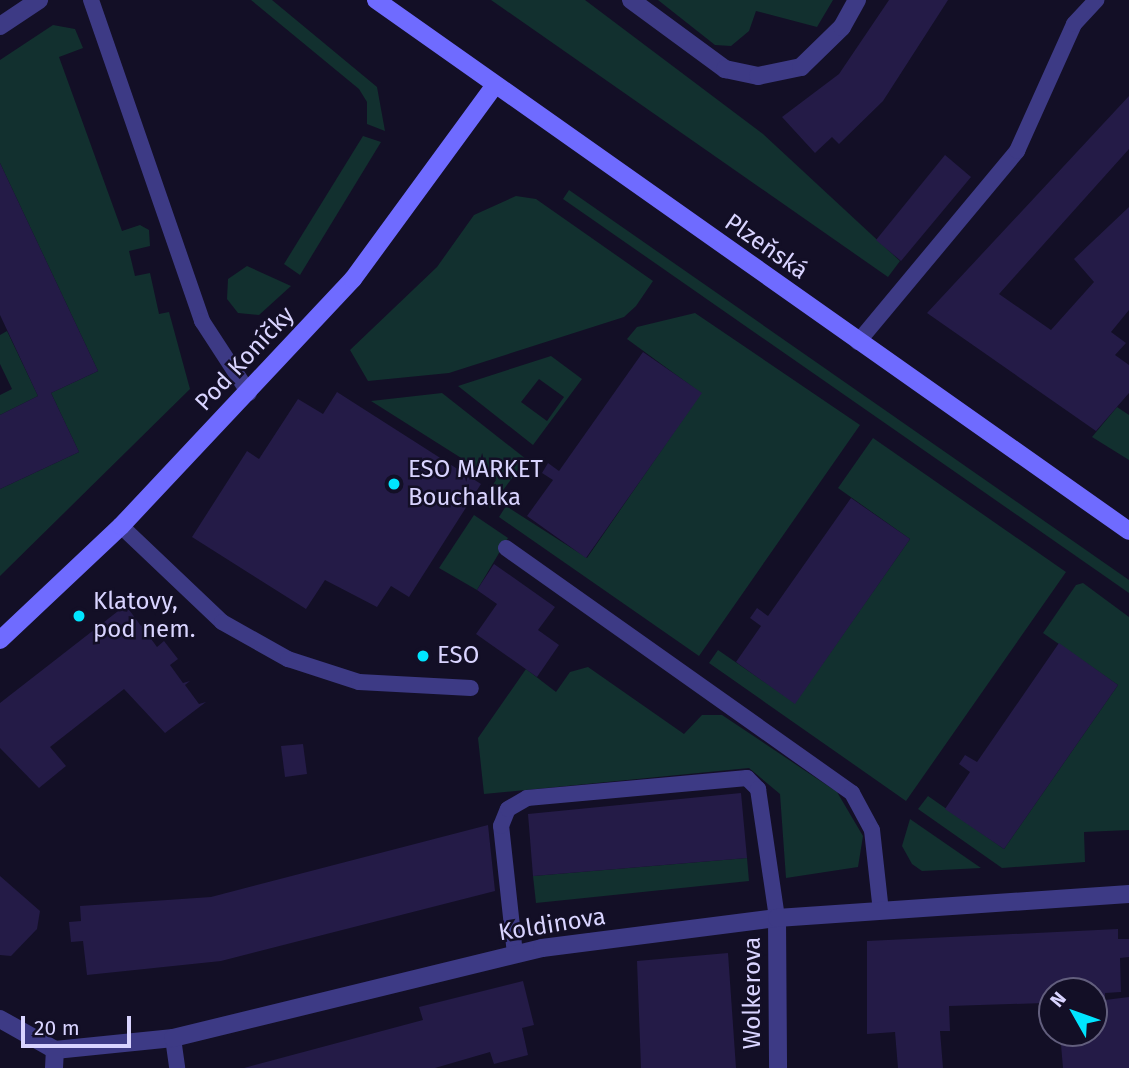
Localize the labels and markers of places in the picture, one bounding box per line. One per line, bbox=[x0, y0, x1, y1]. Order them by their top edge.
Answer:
place label: ESO MARKET Bouchalka bbox=[408, 456, 543, 512]
marker: ESO MARKET Bouchalka bbox=[386, 476, 402, 492]
place label: Klatovy, pod nem. bbox=[93, 588, 195, 644]
marker: Klatovy, pod nem. bbox=[71, 608, 87, 624]
place label: ESO bbox=[437, 642, 479, 670]
marker: ESO bbox=[415, 648, 431, 664]

